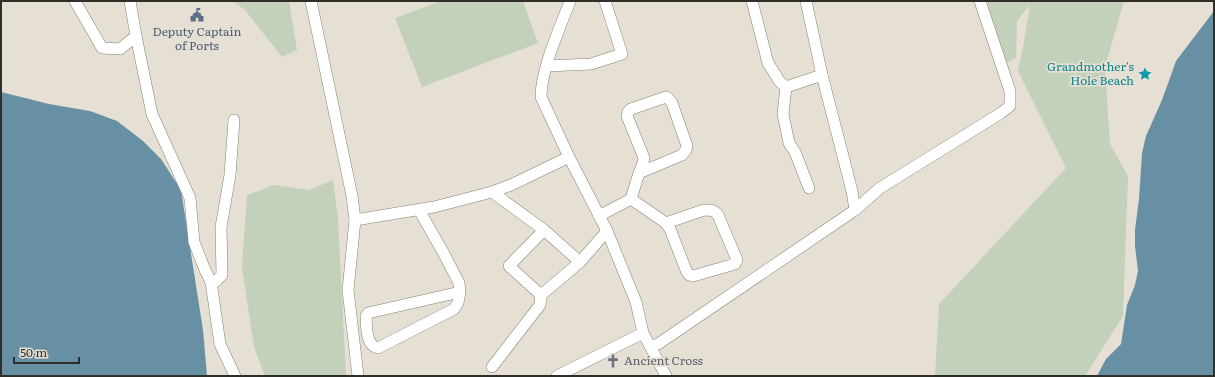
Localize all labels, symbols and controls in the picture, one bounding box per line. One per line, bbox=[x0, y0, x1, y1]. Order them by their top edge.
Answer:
public building icon: Deputy Captain of Ports bbox=[189, 7, 205, 23]
place label: Deputy Captain of Ports bbox=[153, 22, 242, 54]
place label: Grandmother's Hole Beach bbox=[1047, 57, 1135, 89]
place icon: Grandmother's Hole Beach bbox=[1137, 66, 1153, 82]
scale bar bbox=[14, 339, 79, 365]
text: 50 m bbox=[20, 343, 47, 361]
place label: Ancient Cross bbox=[624, 351, 704, 369]
church icon: Ancient Cross bbox=[605, 353, 621, 369]

